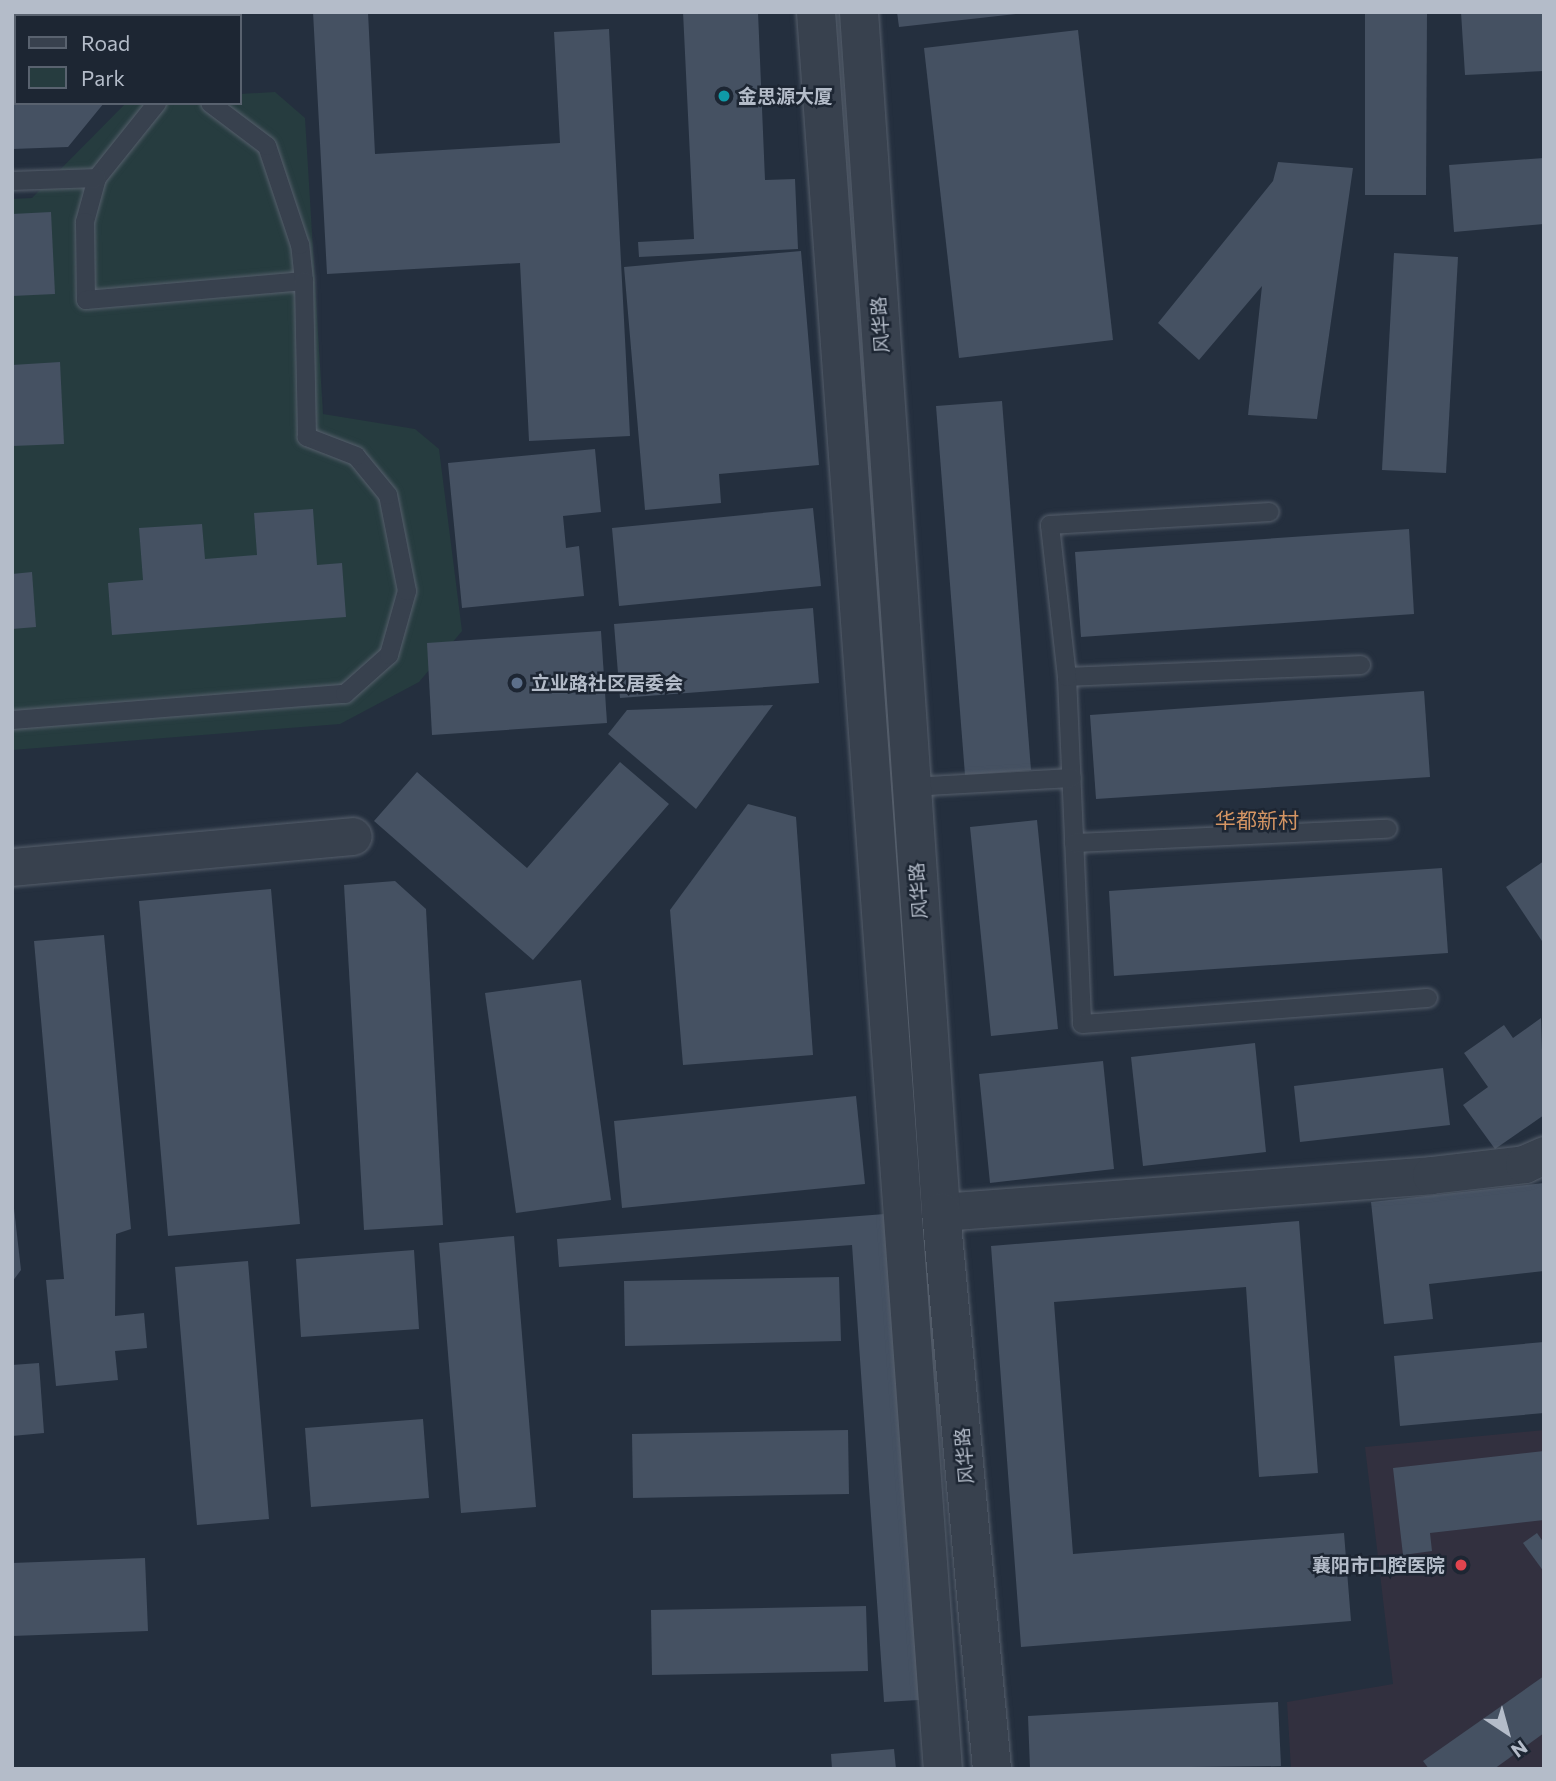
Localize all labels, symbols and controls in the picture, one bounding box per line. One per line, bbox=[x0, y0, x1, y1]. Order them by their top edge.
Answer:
legend bbox=[14, 14, 242, 105]
text: Road bbox=[81, 30, 130, 55]
text: Park bbox=[81, 65, 125, 90]
place label: 金思源大厦 bbox=[738, 85, 833, 107]
marker: 金思源大厦 bbox=[716, 88, 732, 104]
street label: 风华路 bbox=[867, 296, 893, 354]
place label: 立业路社区居委会 bbox=[531, 672, 683, 694]
marker: 立业路社区居委会 bbox=[509, 675, 525, 691]
district label: 华都新村 bbox=[1215, 807, 1299, 833]
street label: 风华路 bbox=[905, 862, 931, 920]
street label: 风华路 bbox=[950, 1427, 978, 1485]
place label: 襄阳市口腔医院 bbox=[1312, 1554, 1445, 1576]
marker: 襄阳市口腔医院 bbox=[1451, 1555, 1471, 1575]
north arrow bbox=[1472, 1697, 1542, 1767]
text: N bbox=[1507, 1736, 1532, 1763]

